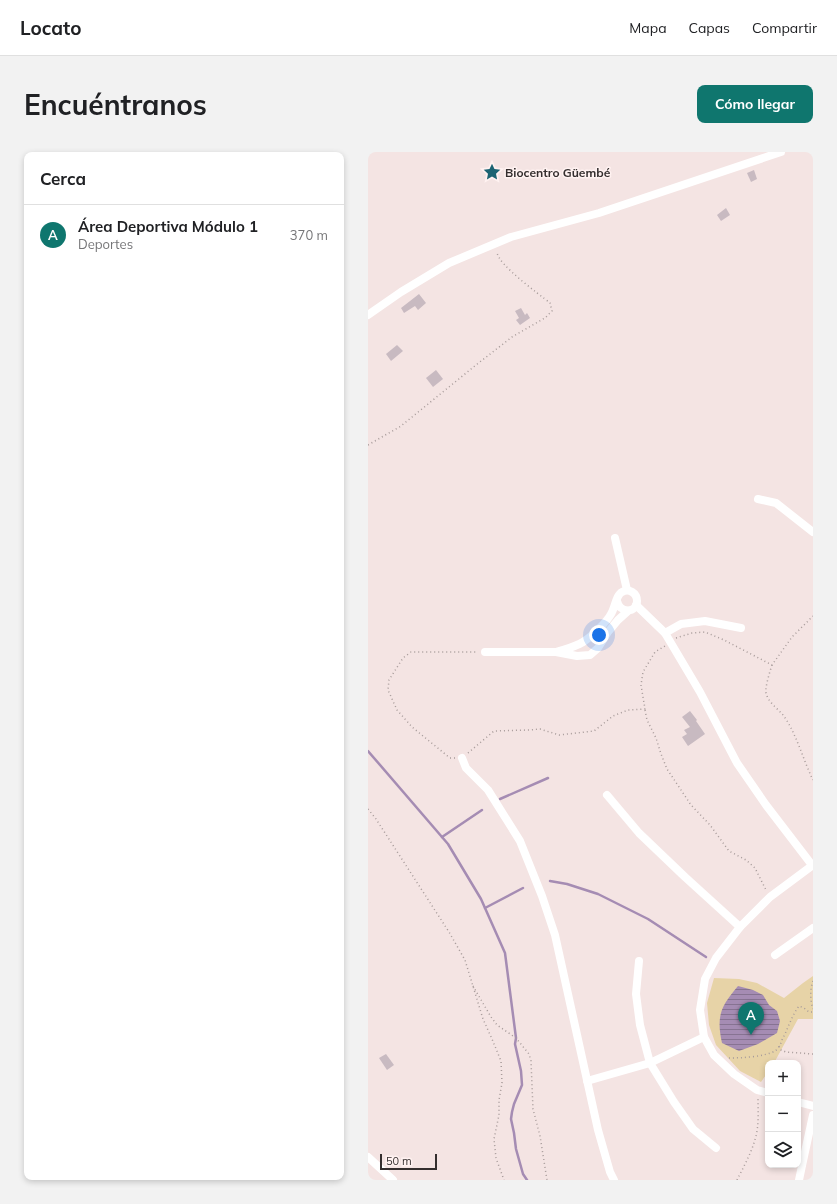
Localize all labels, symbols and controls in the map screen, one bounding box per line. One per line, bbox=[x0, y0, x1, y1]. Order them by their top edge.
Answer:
text: Locato bbox=[20, 16, 81, 40]
text: Mapa bbox=[629, 19, 667, 37]
text: Capas bbox=[689, 19, 730, 37]
text: Compartir bbox=[752, 19, 817, 37]
button: Cómo llegar bbox=[697, 85, 813, 123]
text: Encuéntranos bbox=[24, 87, 207, 122]
place icon: Biocentro Güembé bbox=[482, 162, 502, 182]
place label: Biocentro Güembé bbox=[505, 165, 611, 180]
text: Cerca bbox=[40, 168, 86, 189]
text: Área Deportiva Módulo 1 bbox=[78, 217, 258, 236]
text: A bbox=[48, 227, 58, 243]
text: 370 m bbox=[290, 227, 328, 243]
text: Deportes bbox=[78, 236, 133, 252]
your location bbox=[589, 625, 609, 645]
pin: A bbox=[738, 1002, 764, 1035]
map controls bbox=[765, 1060, 801, 1168]
button: + bbox=[765, 1060, 801, 1096]
button: − bbox=[765, 1096, 801, 1132]
button: layers bbox=[765, 1132, 801, 1168]
scale bar bbox=[380, 1152, 437, 1171]
text: 50 m bbox=[386, 1154, 412, 1168]

